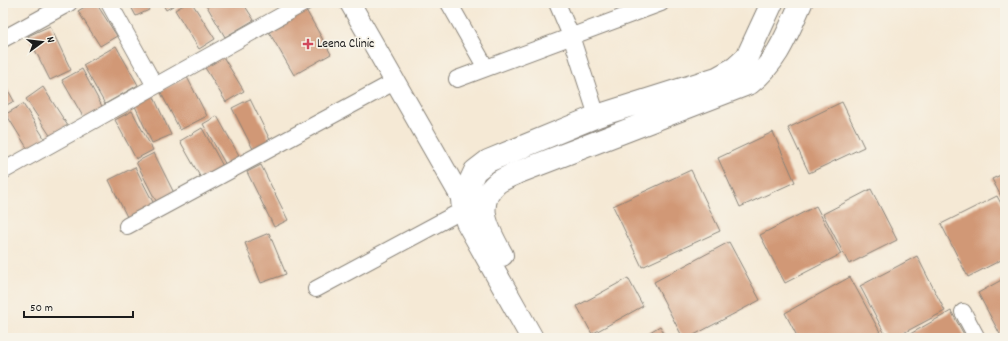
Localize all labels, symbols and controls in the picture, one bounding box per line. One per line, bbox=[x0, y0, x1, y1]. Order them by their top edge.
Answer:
north arrow bbox=[22, 22, 62, 62]
text: N bbox=[41, 35, 58, 45]
place label: Leena Clinic bbox=[317, 35, 374, 54]
marker: Leena Clinic bbox=[302, 38, 314, 50]
scale bar bbox=[24, 293, 133, 319]
text: 50 m bbox=[30, 300, 53, 317]

